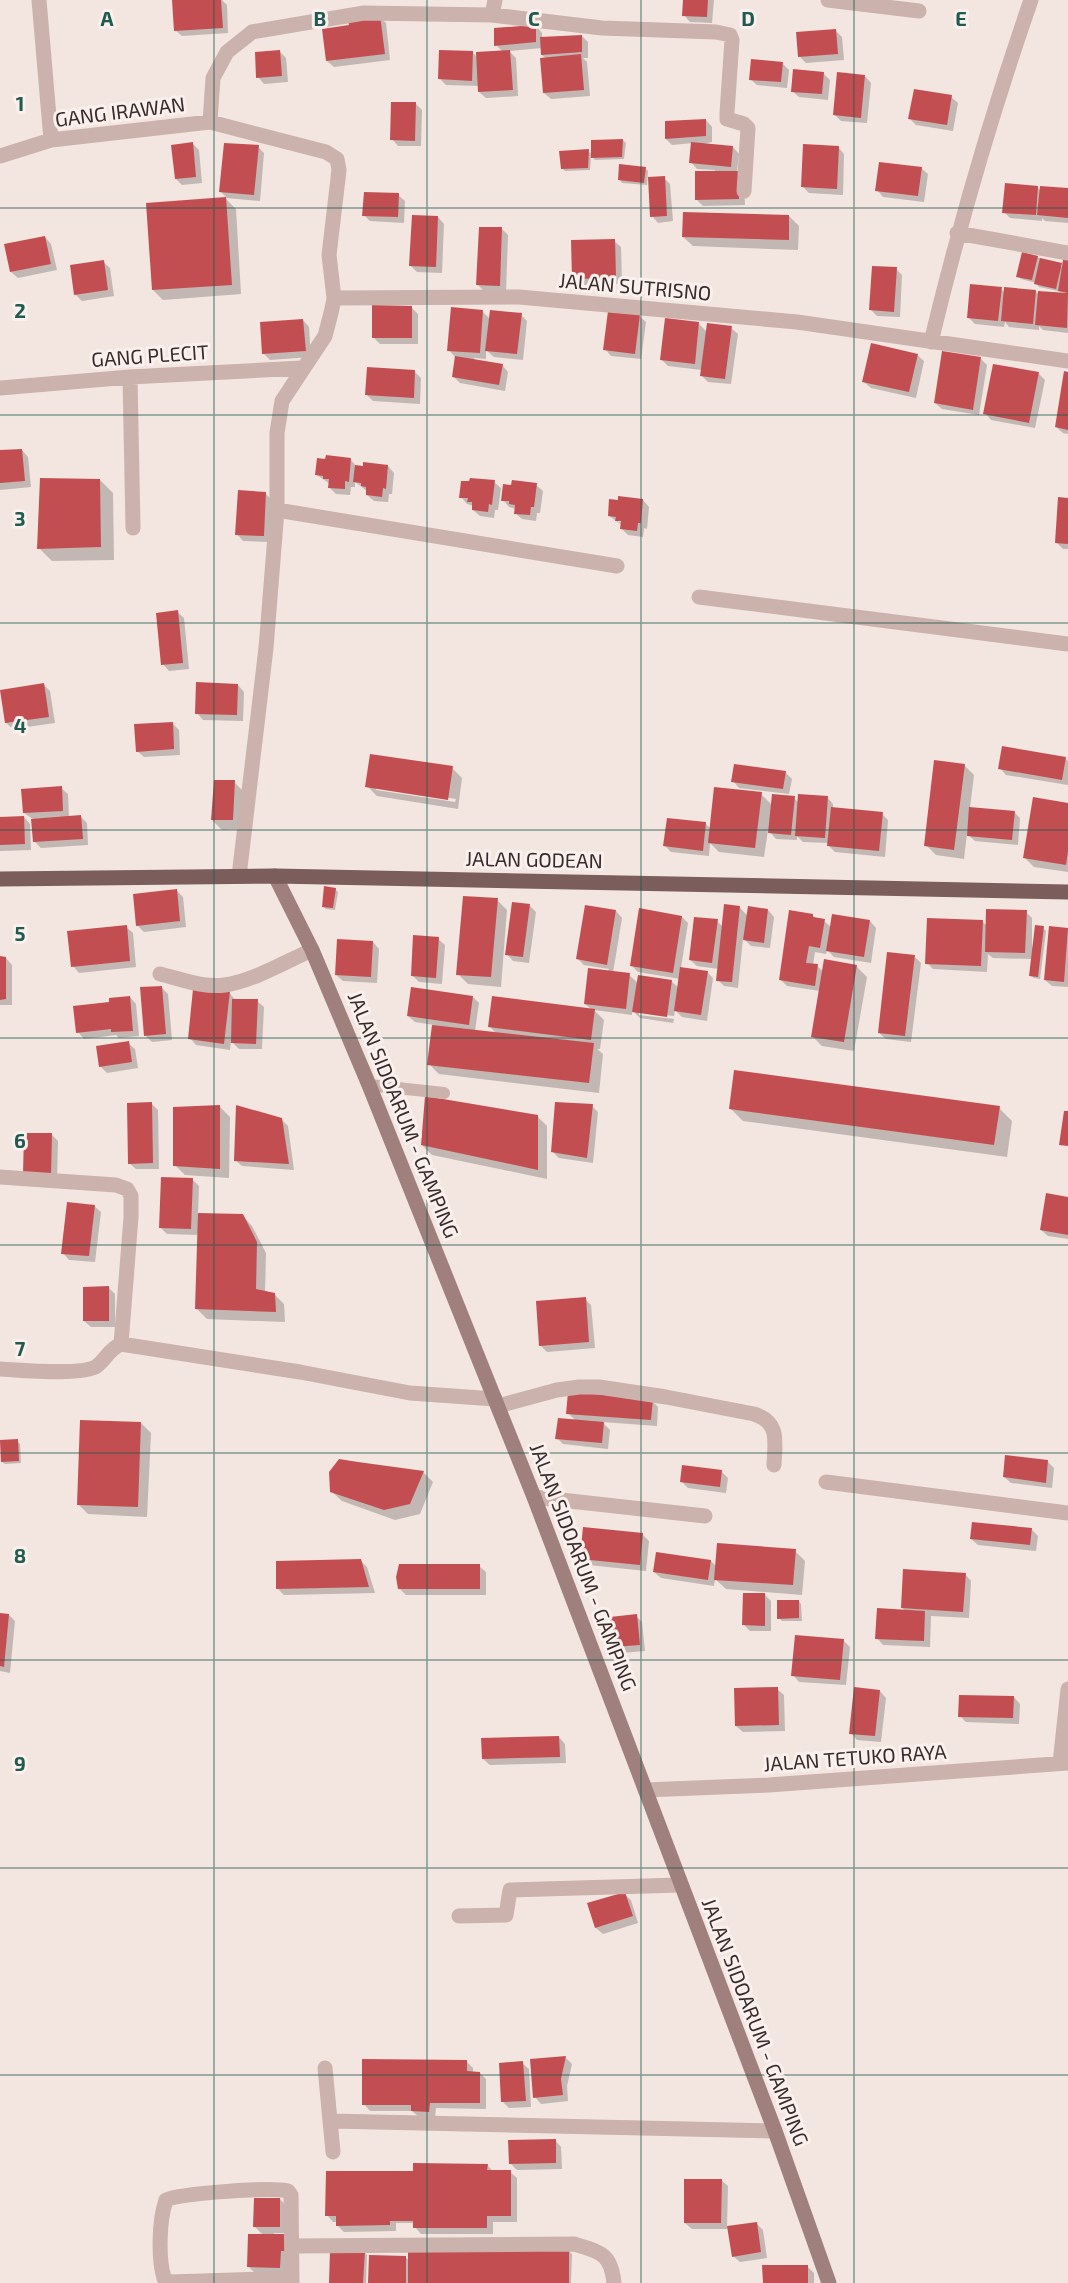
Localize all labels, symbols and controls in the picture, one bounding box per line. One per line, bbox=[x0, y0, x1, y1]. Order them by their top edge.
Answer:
text: A bbox=[100, 6, 114, 30]
text: B bbox=[314, 6, 326, 30]
text: C bbox=[528, 6, 540, 30]
text: D bbox=[741, 6, 755, 30]
text: E bbox=[955, 6, 967, 30]
text: 1 bbox=[16, 91, 24, 115]
street label: GANG IRAWAN bbox=[54, 91, 186, 131]
street label: JALAN SUTRISNO bbox=[558, 267, 712, 305]
text: 2 bbox=[14, 298, 26, 322]
street label: GANG PLECIT bbox=[90, 339, 210, 371]
text: 3 bbox=[14, 506, 26, 530]
text: 4 bbox=[14, 713, 27, 737]
street label: JALAN GODEAN bbox=[465, 846, 603, 872]
text: 5 bbox=[14, 921, 26, 945]
street label: JALAN SIDOARUM - GAMPING bbox=[343, 988, 464, 1241]
text: 6 bbox=[14, 1128, 26, 1152]
text: 7 bbox=[15, 1336, 26, 1360]
street label: JALAN SIDOARUM - GAMPING bbox=[526, 1439, 642, 1694]
text: 8 bbox=[14, 1543, 26, 1567]
street label: JALAN TETUKO RAYA bbox=[763, 1739, 948, 1775]
text: 9 bbox=[14, 1751, 26, 1775]
street label: JALAN SIDOARUM - GAMPING bbox=[698, 1894, 814, 2149]

